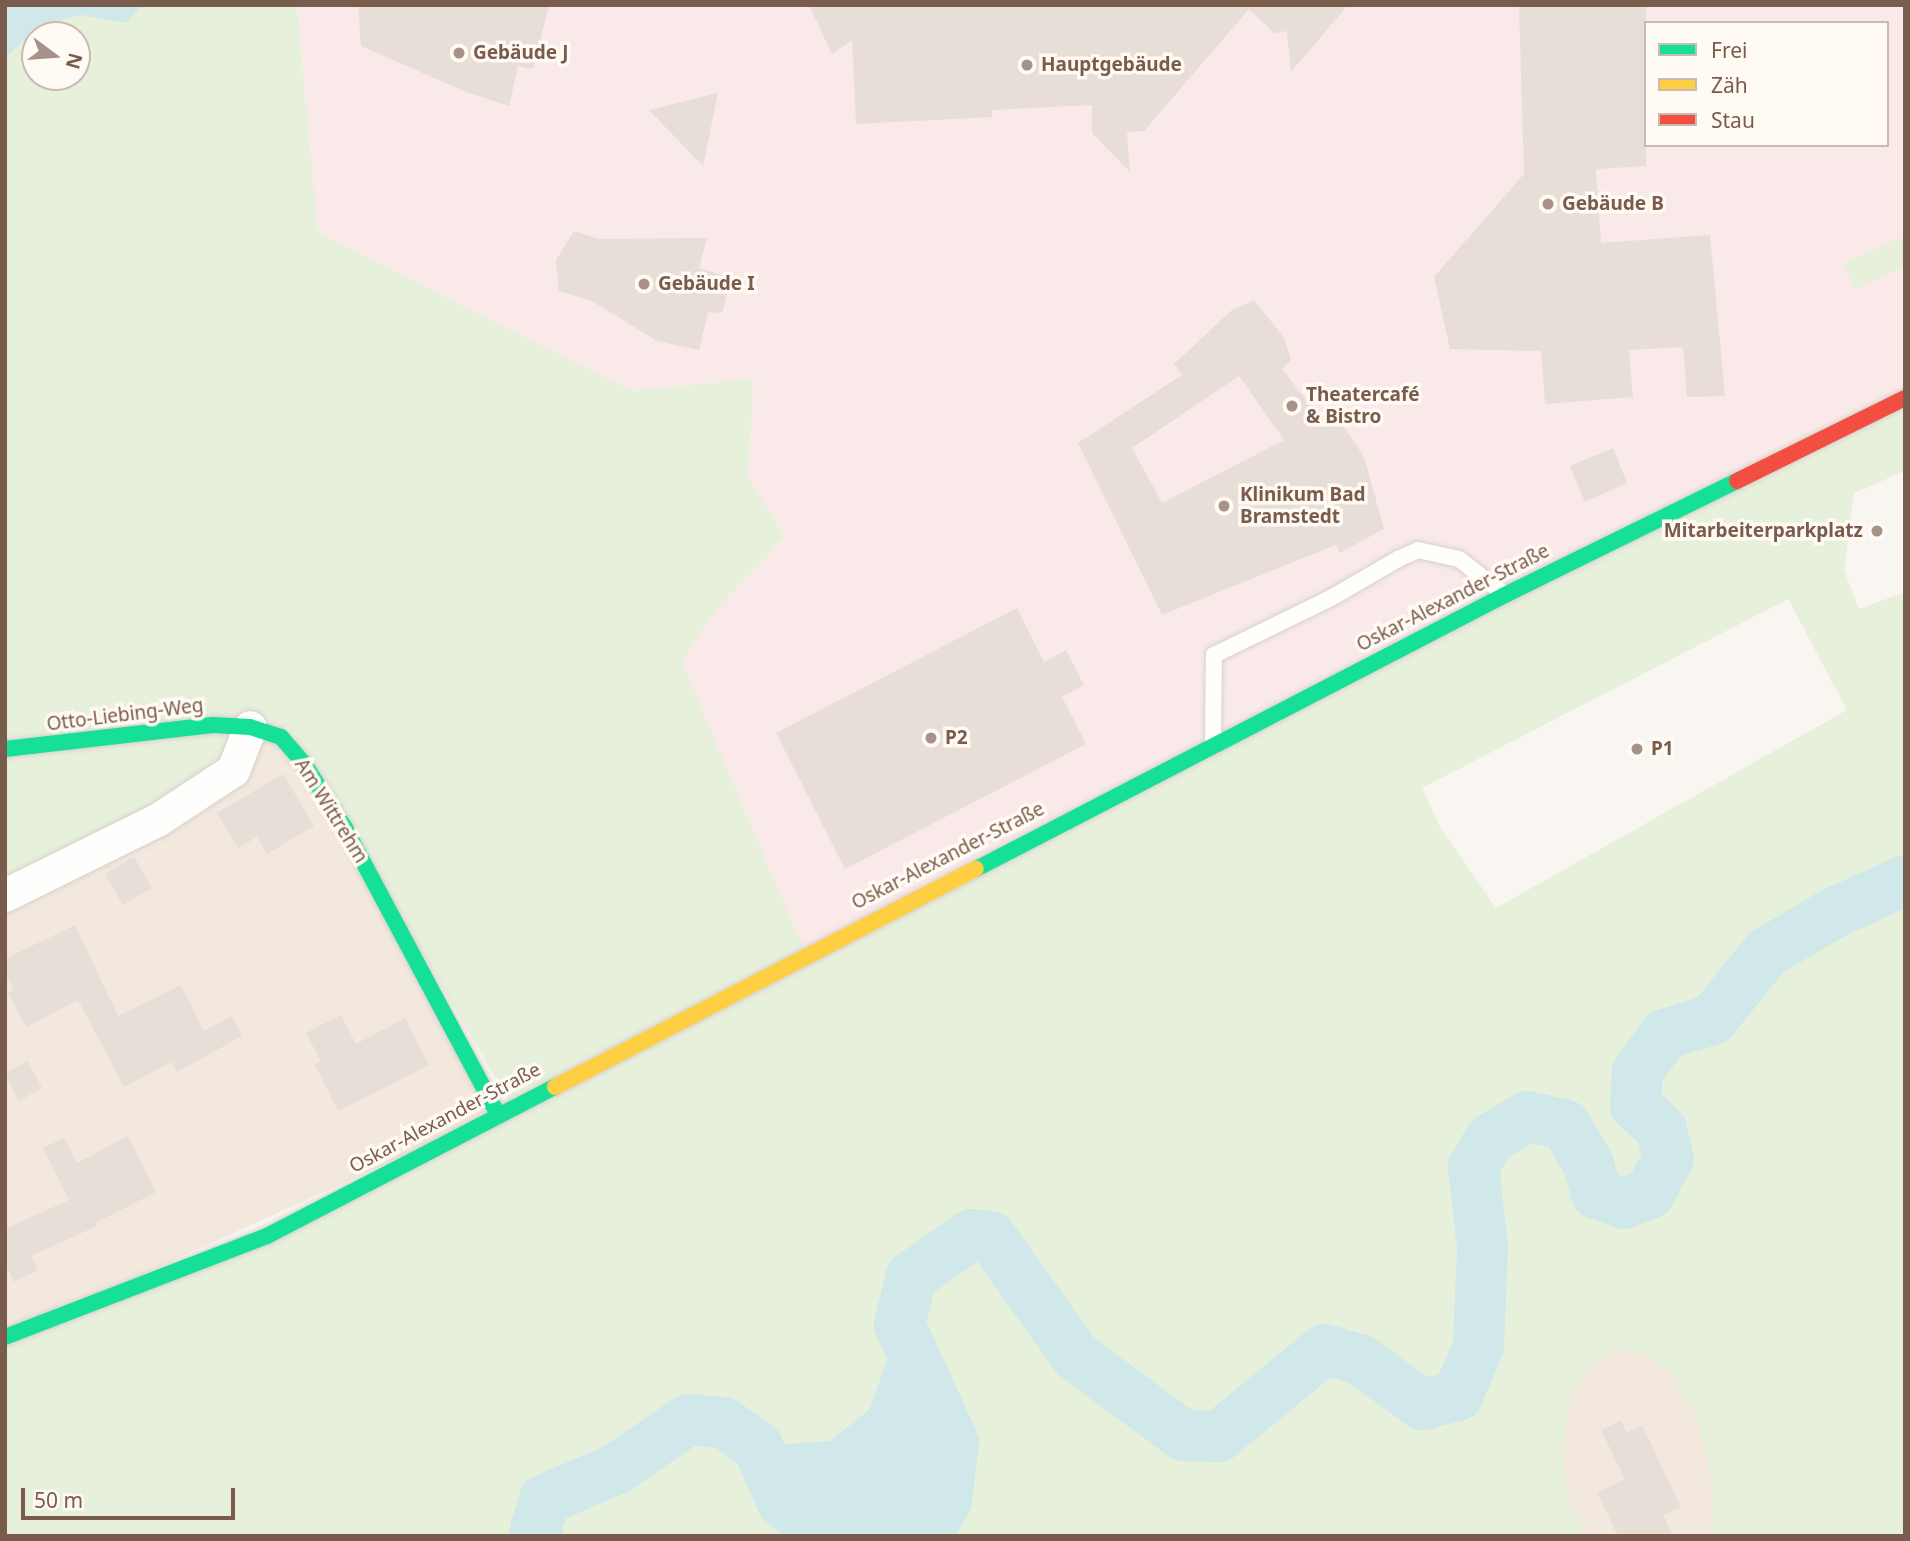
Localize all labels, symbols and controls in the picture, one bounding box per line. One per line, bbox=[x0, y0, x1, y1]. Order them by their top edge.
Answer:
north arrow bbox=[21, 21, 91, 91]
legend bbox=[1644, 21, 1889, 147]
text: Frei bbox=[1711, 36, 1747, 64]
place label: Gebäude J bbox=[473, 42, 568, 64]
marker: Gebäude J bbox=[451, 45, 467, 61]
text: N bbox=[60, 50, 89, 72]
place label: Hauptgebäude bbox=[1041, 54, 1182, 76]
marker: Hauptgebäude bbox=[1019, 57, 1035, 73]
text: Zäh bbox=[1711, 71, 1748, 99]
text: Stau bbox=[1711, 106, 1755, 134]
place label: Gebäude B bbox=[1562, 193, 1664, 215]
marker: Gebäude B bbox=[1540, 196, 1556, 212]
place label: Gebäude I bbox=[658, 273, 755, 295]
marker: Gebäude I bbox=[636, 276, 652, 292]
place label: Theatercafé & Bistro bbox=[1306, 384, 1420, 428]
marker: Theatercafé & Bistro bbox=[1284, 398, 1300, 414]
place label: Klinikum Bad Bramstedt bbox=[1240, 484, 1366, 528]
marker: Klinikum Bad Bramstedt bbox=[1214, 496, 1234, 516]
place label: Mitarbeiterparkplatz bbox=[1664, 520, 1863, 542]
marker: Mitarbeiterparkplatz bbox=[1869, 523, 1885, 539]
street label: Oskar-Alexander-Straße bbox=[1353, 539, 1553, 657]
street label: Otto-Liebing-Weg bbox=[45, 694, 205, 736]
place label: P2 bbox=[945, 727, 968, 749]
marker: P2 bbox=[923, 730, 939, 746]
place label: P1 bbox=[1651, 738, 1674, 760]
marker: P1 bbox=[1629, 741, 1645, 757]
street label: Am Wittrehm bbox=[290, 755, 372, 867]
street label: Oskar-Alexander-Straße bbox=[848, 797, 1048, 915]
street label: Oskar-Alexander-Straße bbox=[346, 1058, 544, 1178]
scale bar bbox=[24, 1474, 238, 1518]
text: 50 m bbox=[34, 1486, 83, 1514]

